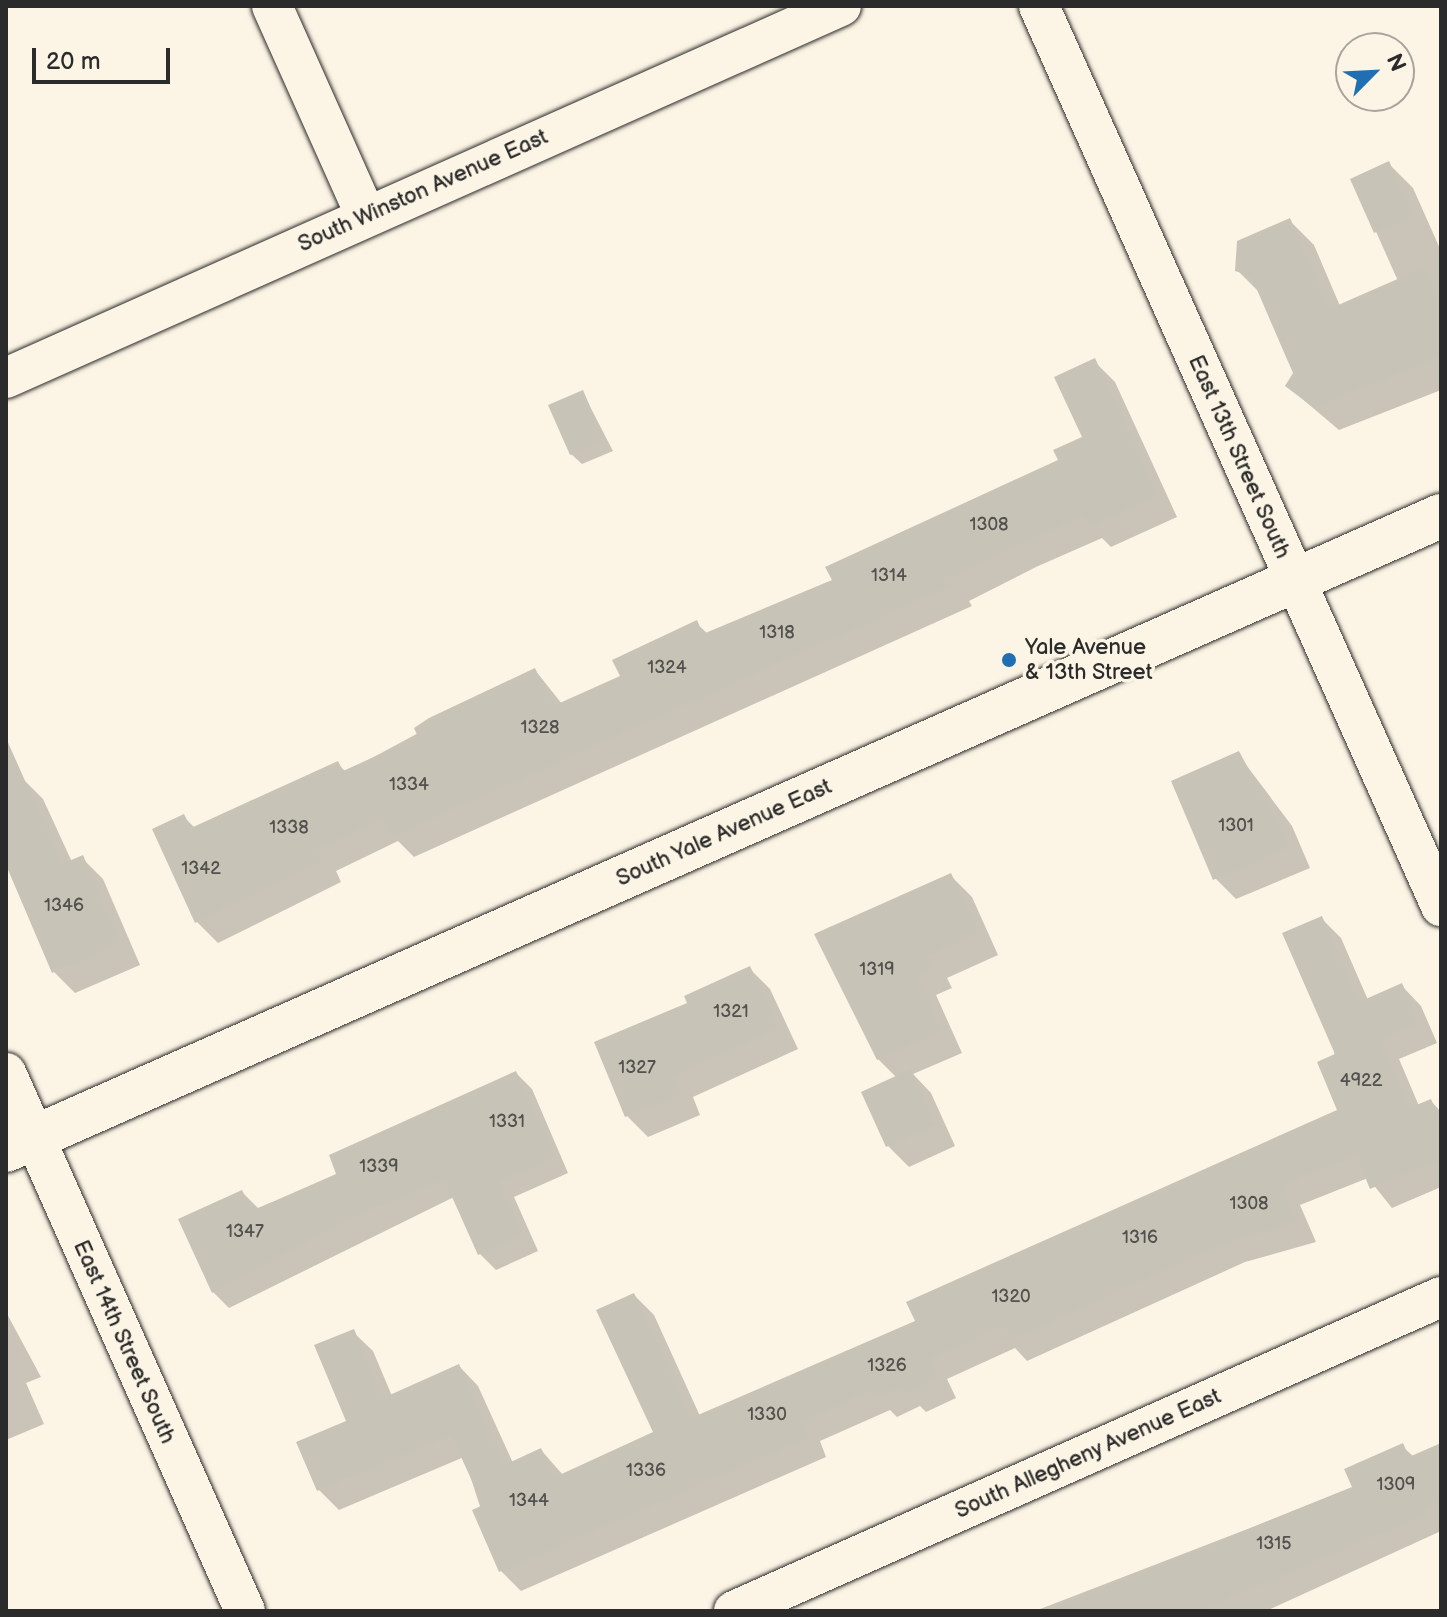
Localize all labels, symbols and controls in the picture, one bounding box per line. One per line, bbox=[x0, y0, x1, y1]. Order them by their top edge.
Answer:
scale bar bbox=[36, 32, 174, 82]
north arrow bbox=[1335, 32, 1415, 112]
text: 20 m bbox=[46, 47, 101, 76]
text: N bbox=[1380, 50, 1411, 76]
street label: South Winston Avenue East bbox=[294, 124, 552, 258]
street label: East 13th Street South bbox=[1182, 351, 1296, 563]
house number: 1308 bbox=[969, 514, 1009, 536]
house number: 1314 bbox=[871, 565, 907, 587]
house number: 1318 bbox=[759, 622, 795, 644]
place label: Yale Avenue & 13th Street bbox=[1025, 634, 1153, 686]
marker: Yale Avenue & 13th Street bbox=[1000, 651, 1018, 669]
house number: 1324 bbox=[647, 657, 687, 679]
house number: 1328 bbox=[520, 717, 560, 739]
street label: South Yale Avenue East bbox=[612, 773, 836, 893]
house number: 1334 bbox=[389, 774, 429, 796]
house number: 1301 bbox=[1218, 815, 1254, 837]
house number: 1338 bbox=[269, 817, 309, 839]
house number: 1342 bbox=[181, 858, 221, 880]
house number: 1346 bbox=[44, 895, 84, 917]
house number: 1319 bbox=[859, 959, 895, 981]
house number: 1321 bbox=[713, 1001, 749, 1023]
house number: 1327 bbox=[618, 1057, 656, 1079]
house number: 4922 bbox=[1340, 1070, 1382, 1092]
house number: 1331 bbox=[489, 1111, 525, 1133]
house number: 1339 bbox=[359, 1156, 399, 1178]
house number: 1308 bbox=[1229, 1193, 1269, 1215]
house number: 1347 bbox=[226, 1221, 264, 1243]
house number: 1316 bbox=[1122, 1227, 1158, 1249]
street label: East 14th Street South bbox=[67, 1236, 181, 1448]
house number: 1320 bbox=[991, 1286, 1031, 1308]
house number: 1326 bbox=[867, 1355, 907, 1377]
street label: South Allegheny Avenue East bbox=[950, 1383, 1226, 1525]
house number: 1330 bbox=[747, 1404, 787, 1426]
house number: 1336 bbox=[626, 1460, 666, 1482]
house number: 1309 bbox=[1376, 1474, 1416, 1496]
house number: 1344 bbox=[509, 1490, 549, 1512]
house number: 1315 bbox=[1256, 1533, 1292, 1555]

